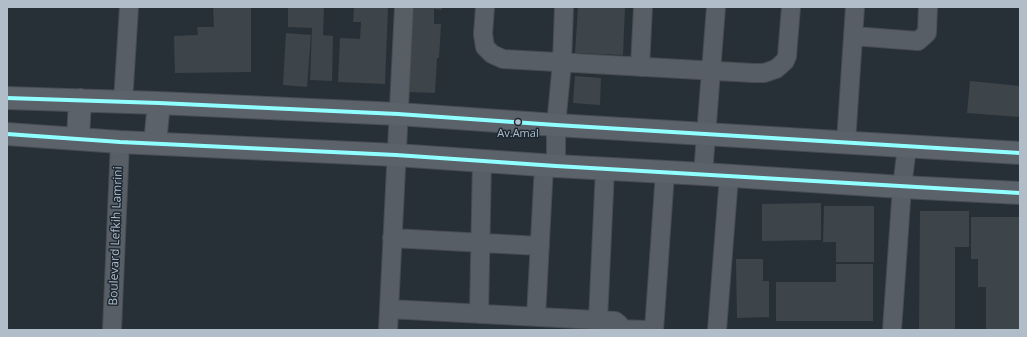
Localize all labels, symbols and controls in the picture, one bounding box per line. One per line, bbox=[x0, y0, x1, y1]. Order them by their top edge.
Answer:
marker: Av.Amal bbox=[513, 117, 523, 127]
place label: Av.Amal bbox=[497, 127, 539, 141]
street label: Boulevard Lefkih Lamrini bbox=[106, 166, 126, 306]

